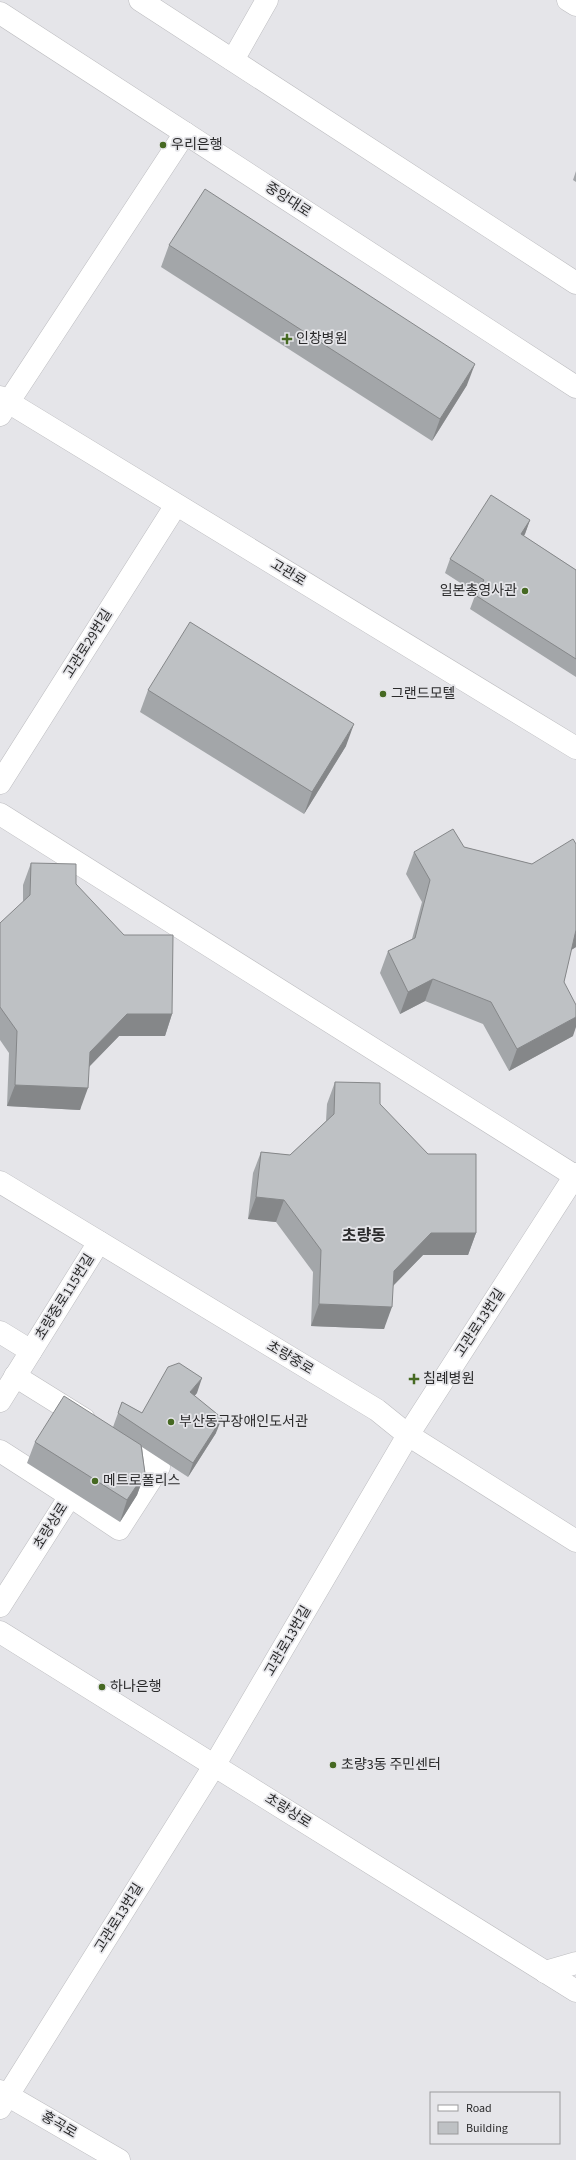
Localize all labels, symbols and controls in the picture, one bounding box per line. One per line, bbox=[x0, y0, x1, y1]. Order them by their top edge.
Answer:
place label: 우리은행 bbox=[171, 135, 223, 155]
marker: 우리은행 bbox=[158, 140, 168, 150]
street label: 중앙대로 bbox=[261, 178, 315, 222]
place label: 인창병원 bbox=[296, 329, 348, 349]
marker: 인창병원 bbox=[281, 333, 293, 345]
street label: 고관로 bbox=[266, 554, 310, 592]
place label: 일본총영사관 bbox=[440, 581, 517, 601]
marker: 일본총영사관 bbox=[520, 586, 530, 596]
street label: 고관로29번길 bbox=[59, 605, 117, 683]
place label: 그랜드모텔 bbox=[391, 684, 455, 704]
marker: 그랜드모텔 bbox=[378, 689, 388, 699]
district label: 초량동 bbox=[342, 1225, 386, 1247]
street label: 초량중로115번길 bbox=[31, 1250, 99, 1344]
street label: 고관로13번길 bbox=[450, 1285, 510, 1361]
street label: 초량중로 bbox=[263, 1336, 317, 1380]
place label: 침례병원 bbox=[423, 1369, 475, 1389]
marker: 침례병원 bbox=[408, 1373, 420, 1385]
place label: 부산동구장애인도서관 bbox=[179, 1412, 308, 1432]
marker: 부산동구장애인도서관 bbox=[166, 1417, 176, 1427]
place label: 메트로폴리스 bbox=[103, 1471, 180, 1491]
marker: 메트로폴리스 bbox=[90, 1476, 100, 1486]
street label: 초량상로 bbox=[29, 1499, 73, 1553]
street label: 고관로13번길 bbox=[260, 1602, 316, 1680]
place label: 하나은행 bbox=[110, 1677, 162, 1697]
marker: 하나은행 bbox=[97, 1682, 107, 1692]
place label: 초량3동 주민센터 bbox=[341, 1755, 441, 1775]
marker: 초량3동 주민센터 bbox=[328, 1760, 338, 1770]
street label: 초량상로 bbox=[261, 1789, 315, 1833]
street label: 고관로13번길 bbox=[90, 1879, 148, 1957]
legend bbox=[430, 2092, 560, 2144]
text: Road bbox=[466, 2100, 492, 2117]
street label: 홍곡로 bbox=[37, 2107, 81, 2143]
text: Building bbox=[466, 2120, 508, 2137]

